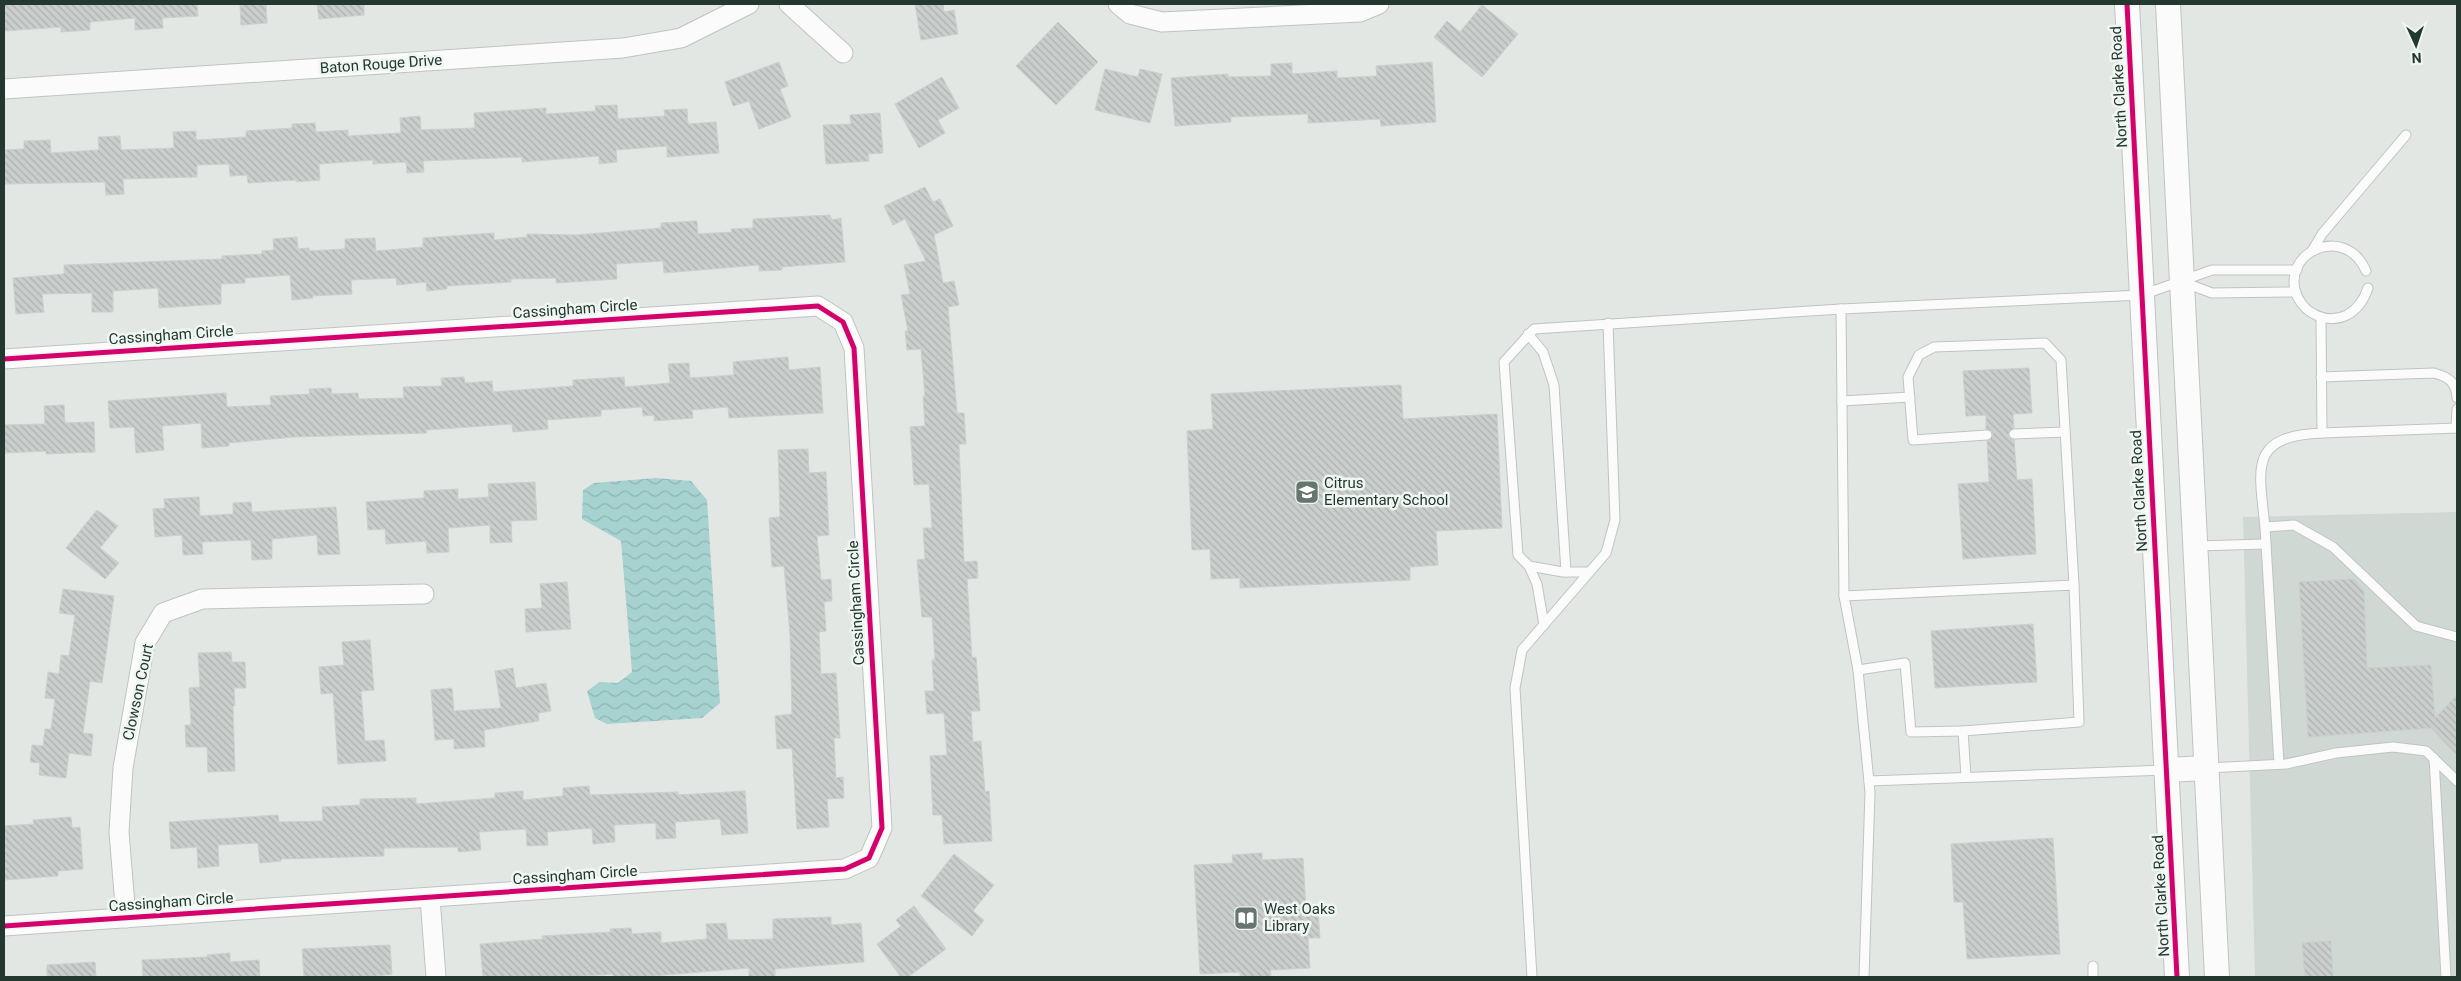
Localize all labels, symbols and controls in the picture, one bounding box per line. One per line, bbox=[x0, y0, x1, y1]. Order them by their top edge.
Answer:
north arrow bbox=[2391, 20, 2441, 70]
street label: North Clarke Road bbox=[2107, 26, 2131, 148]
text: N bbox=[2411, 50, 2422, 66]
street label: Baton Rouge Drive bbox=[319, 51, 443, 77]
street label: Cassingham Circle bbox=[512, 296, 638, 322]
street label: Cassingham Circle bbox=[108, 322, 234, 348]
street label: North Clarke Road bbox=[2127, 430, 2151, 552]
place label: Citrus Elementary School bbox=[1324, 474, 1448, 509]
school or university icon: Citrus Elementary School bbox=[1294, 479, 1320, 505]
street label: Cassingham Circle bbox=[844, 540, 868, 666]
street label: Clowson Court bbox=[119, 642, 157, 742]
street label: North Clarke Road bbox=[2149, 835, 2173, 957]
street label: Cassingham Circle bbox=[512, 862, 638, 888]
street label: Cassingham Circle bbox=[108, 889, 234, 915]
place label: West Oaks Library bbox=[1264, 900, 1335, 935]
library icon: West Oaks Library bbox=[1233, 905, 1259, 931]

